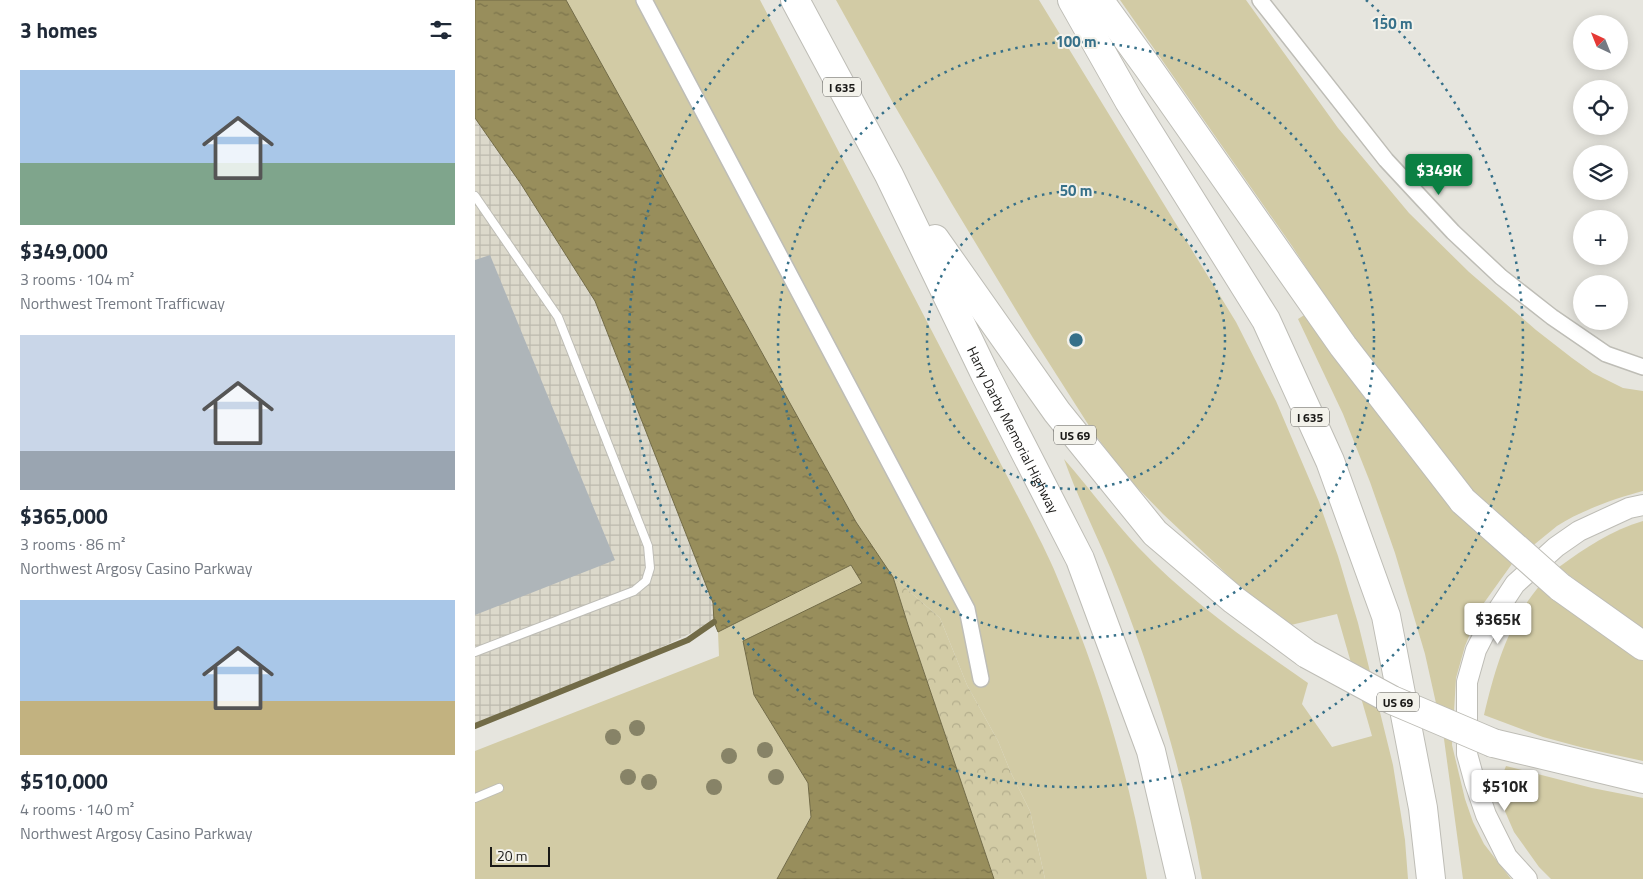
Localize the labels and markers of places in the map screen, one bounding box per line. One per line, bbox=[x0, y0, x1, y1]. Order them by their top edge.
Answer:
pin: $349K bbox=[1404, 154, 1474, 196]
centre of rings bbox=[1067, 331, 1085, 349]
pin: $365K bbox=[1463, 602, 1533, 645]
pin: $510K bbox=[1470, 770, 1540, 812]

